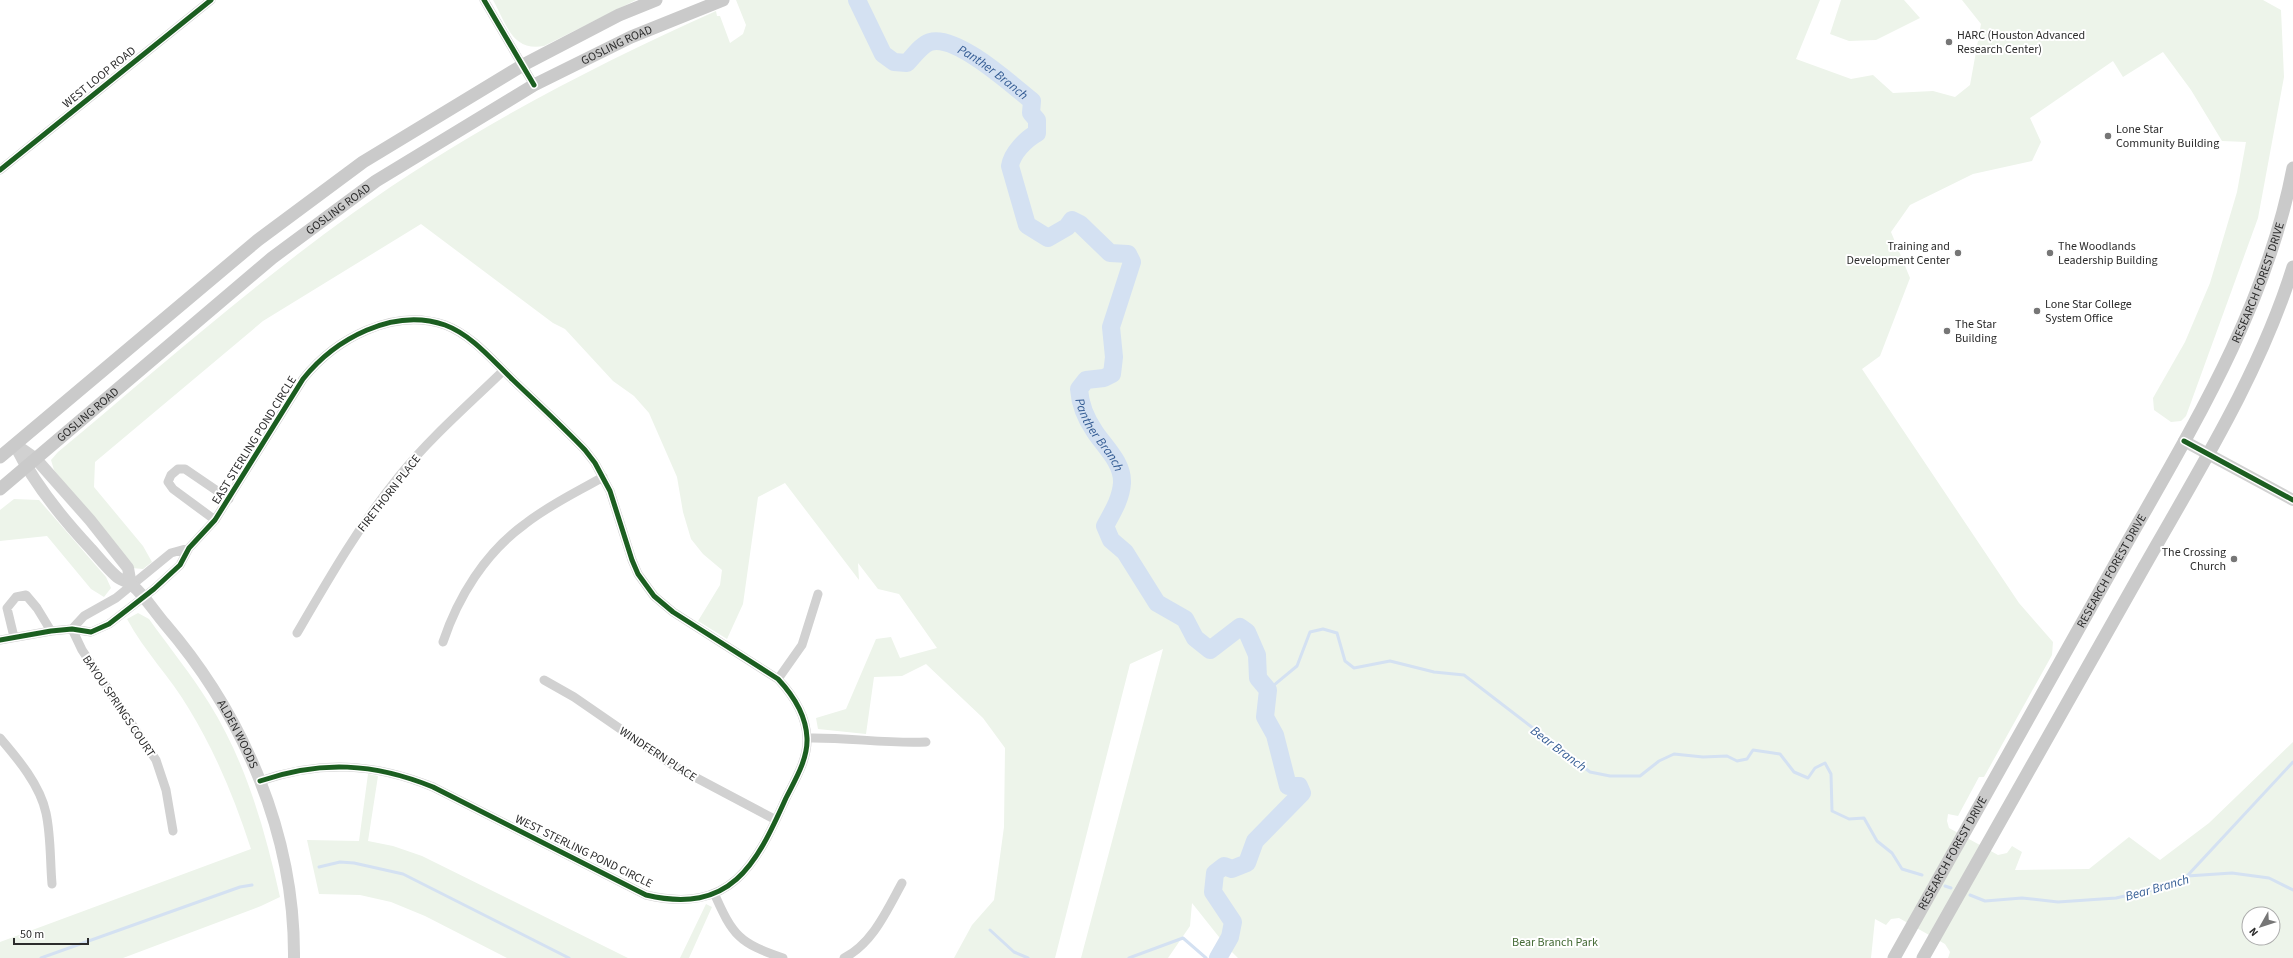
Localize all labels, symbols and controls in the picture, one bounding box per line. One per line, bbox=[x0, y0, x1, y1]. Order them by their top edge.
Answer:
street label: GOSLING ROAD bbox=[578, 21, 655, 69]
place label: HARC (Houston Advanced Research Center) bbox=[1957, 27, 2085, 58]
marker: HARC (Houston Advanced Research Center) bbox=[1944, 37, 1954, 47]
water label: Panther Branch bbox=[954, 41, 1032, 104]
street label: WEST LOOP ROAD bbox=[59, 42, 140, 112]
place label: Lone Star Community Building bbox=[2116, 121, 2219, 152]
marker: Lone Star Community Building bbox=[2103, 131, 2113, 141]
street label: GOSLING ROAD bbox=[302, 180, 374, 239]
street label: RESEARCH FOREST DRIVE bbox=[2228, 220, 2289, 346]
place label: Training and Development Center bbox=[1847, 238, 1951, 269]
place label: The Woodlands Leadership Building bbox=[2058, 238, 2158, 269]
marker: Training and Development Center bbox=[1953, 248, 1963, 258]
marker: The Woodlands Leadership Building bbox=[2045, 248, 2055, 258]
place label: Lone Star College System Office bbox=[2045, 296, 2132, 327]
marker: Lone Star College System Office bbox=[2032, 306, 2042, 316]
place label: The Star Building bbox=[1955, 316, 1997, 347]
marker: The Star Building bbox=[1942, 326, 1952, 336]
street label: EAST STERLING POND CIRCLE bbox=[208, 373, 301, 508]
street label: GOSLING ROAD bbox=[53, 384, 123, 446]
water label: Panther Branch bbox=[1070, 396, 1128, 474]
street label: FIRETHORN PLACE bbox=[354, 451, 425, 535]
street label: RESEARCH FOREST DRIVE bbox=[2073, 511, 2151, 631]
place label: The Crossing Church bbox=[2162, 544, 2226, 575]
marker: The Crossing Church bbox=[2229, 554, 2239, 564]
street label: BAYOU SPRINGS COURT bbox=[78, 652, 159, 761]
street label: ALDEN WOODS bbox=[213, 697, 262, 771]
water label: Bear Branch bbox=[1527, 722, 1590, 776]
street label: WINDFERN PLACE bbox=[616, 723, 700, 786]
street label: RESEARCH FOREST DRIVE bbox=[1914, 793, 1992, 914]
street label: WEST STERLING POND CIRCLE bbox=[512, 811, 655, 892]
water label: Bear Branch bbox=[2123, 870, 2191, 906]
north arrow bbox=[2241, 906, 2281, 946]
scale bar bbox=[14, 920, 88, 946]
text: N bbox=[2245, 924, 2262, 940]
text: 50 m bbox=[20, 926, 44, 943]
park label: Bear Branch Park bbox=[1512, 934, 1598, 951]

